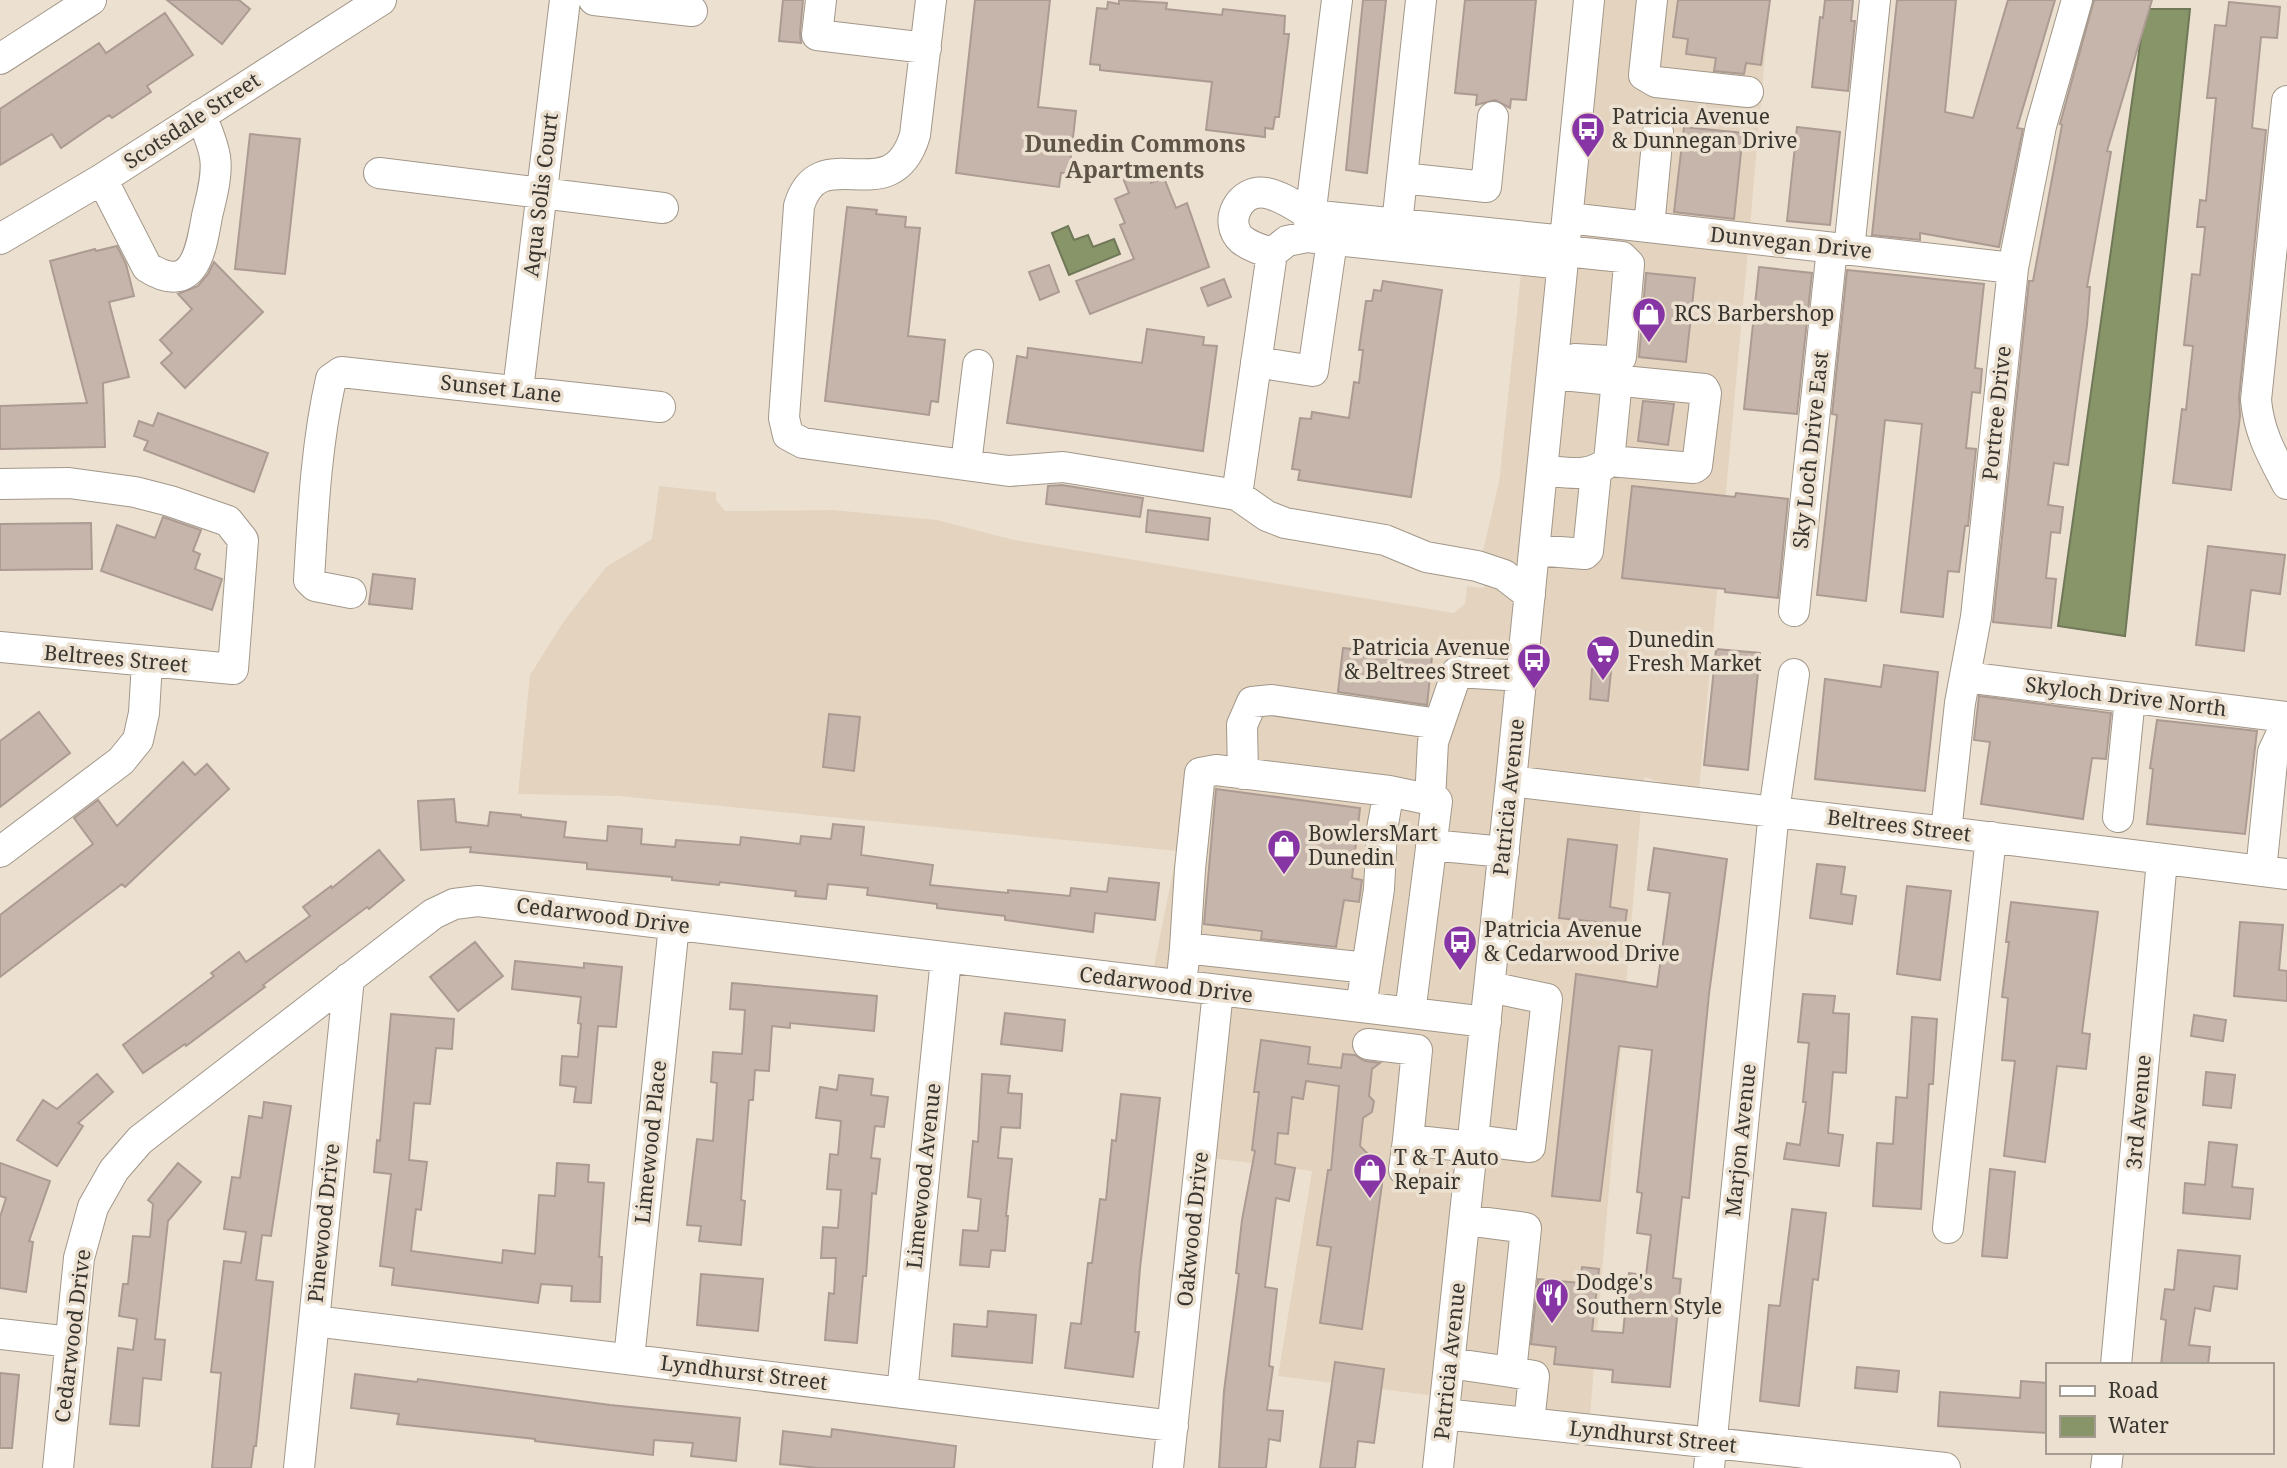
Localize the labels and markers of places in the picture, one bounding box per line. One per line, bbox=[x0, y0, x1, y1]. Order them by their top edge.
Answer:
place label: Patricia Avenue & Dunnegan Drive bbox=[1612, 102, 1797, 154]
bus stop icon: Patricia Avenue & Dunnegan Drive bbox=[1569, 110, 1607, 159]
shop icon: RCS Barbershop bbox=[1630, 295, 1668, 344]
place label: RCS Barbershop bbox=[1674, 299, 1834, 327]
place label: Dunedin Fresh Market bbox=[1628, 625, 1762, 677]
place label: Patricia Avenue & Beltrees Street bbox=[1344, 633, 1510, 685]
supermarket icon: Dunedin Fresh Market bbox=[1584, 633, 1622, 682]
bus stop icon: Patricia Avenue & Beltrees Street bbox=[1515, 641, 1553, 690]
place label: BowlersMart Dunedin bbox=[1308, 819, 1438, 871]
shop icon: BowlersMart Dunedin bbox=[1265, 827, 1303, 876]
place label: Patricia Avenue & Cedarwood Drive bbox=[1484, 915, 1680, 967]
bus stop icon: Patricia Avenue & Cedarwood Drive bbox=[1441, 923, 1479, 972]
place label: T & T Auto Repair bbox=[1394, 1143, 1499, 1195]
shop icon: T & T Auto Repair bbox=[1351, 1151, 1389, 1200]
place label: Dodge's Southern Style bbox=[1576, 1268, 1722, 1320]
restaurant icon: Dodge's Southern Style bbox=[1533, 1276, 1571, 1325]

